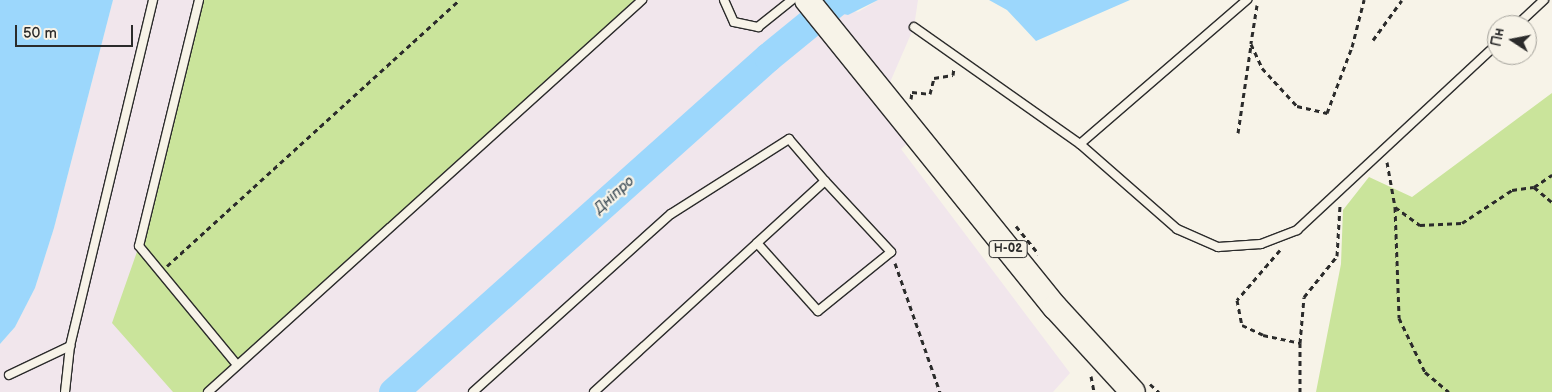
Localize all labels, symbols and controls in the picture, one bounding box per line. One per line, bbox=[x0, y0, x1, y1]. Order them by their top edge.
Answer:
scale bar bbox=[18, 15, 135, 47]
north arrow bbox=[1487, 15, 1537, 65]
text: 50 m bbox=[23, 24, 57, 43]
text: Пн bbox=[1488, 26, 1508, 48]
water label: Дніпро bbox=[590, 172, 638, 218]
road number: Н-02 bbox=[988, 240, 1028, 258]

